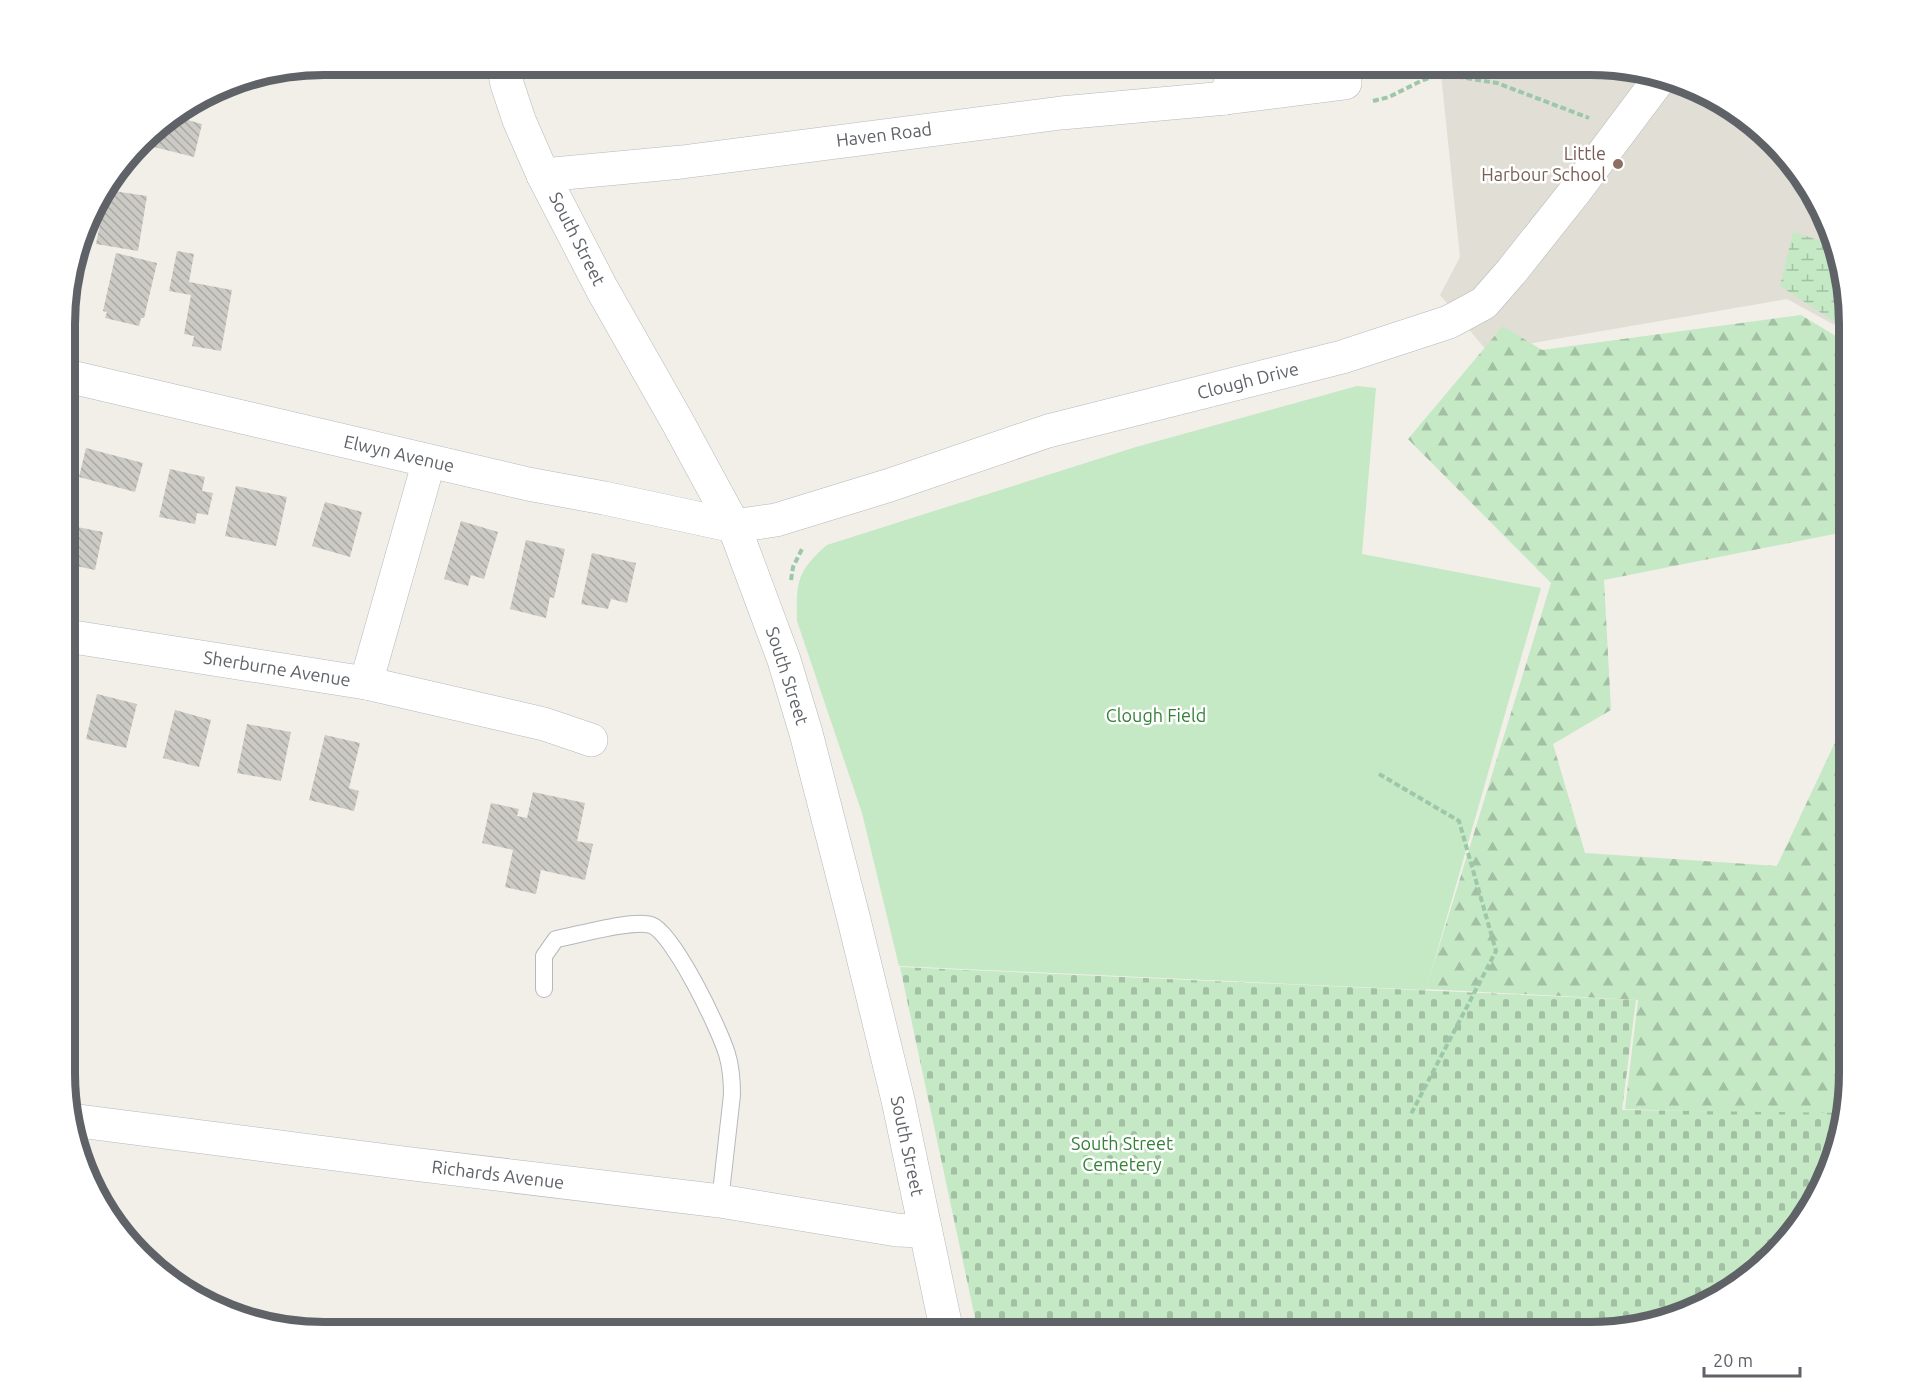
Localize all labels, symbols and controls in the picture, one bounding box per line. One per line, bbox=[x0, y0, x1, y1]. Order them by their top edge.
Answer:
street label: Haven Road bbox=[835, 118, 933, 150]
place label: Little Harbour School bbox=[1481, 143, 1606, 184]
marker: Little Harbour School bbox=[1611, 157, 1625, 171]
street label: South Street bbox=[546, 189, 610, 289]
street label: Clough Drive bbox=[1195, 358, 1301, 402]
street label: Elwyn Avenue bbox=[342, 431, 456, 475]
street label: South Street bbox=[763, 624, 813, 727]
street label: Sherburne Avenue bbox=[202, 646, 352, 690]
park label: Clough Field bbox=[1106, 705, 1206, 725]
street label: South Street bbox=[888, 1094, 928, 1198]
park label: South Street Cemetery bbox=[1071, 1133, 1173, 1174]
street label: Richards Avenue bbox=[431, 1156, 566, 1192]
scale bar bbox=[1704, 1340, 1800, 1378]
text: 20 m bbox=[1713, 1350, 1753, 1370]

